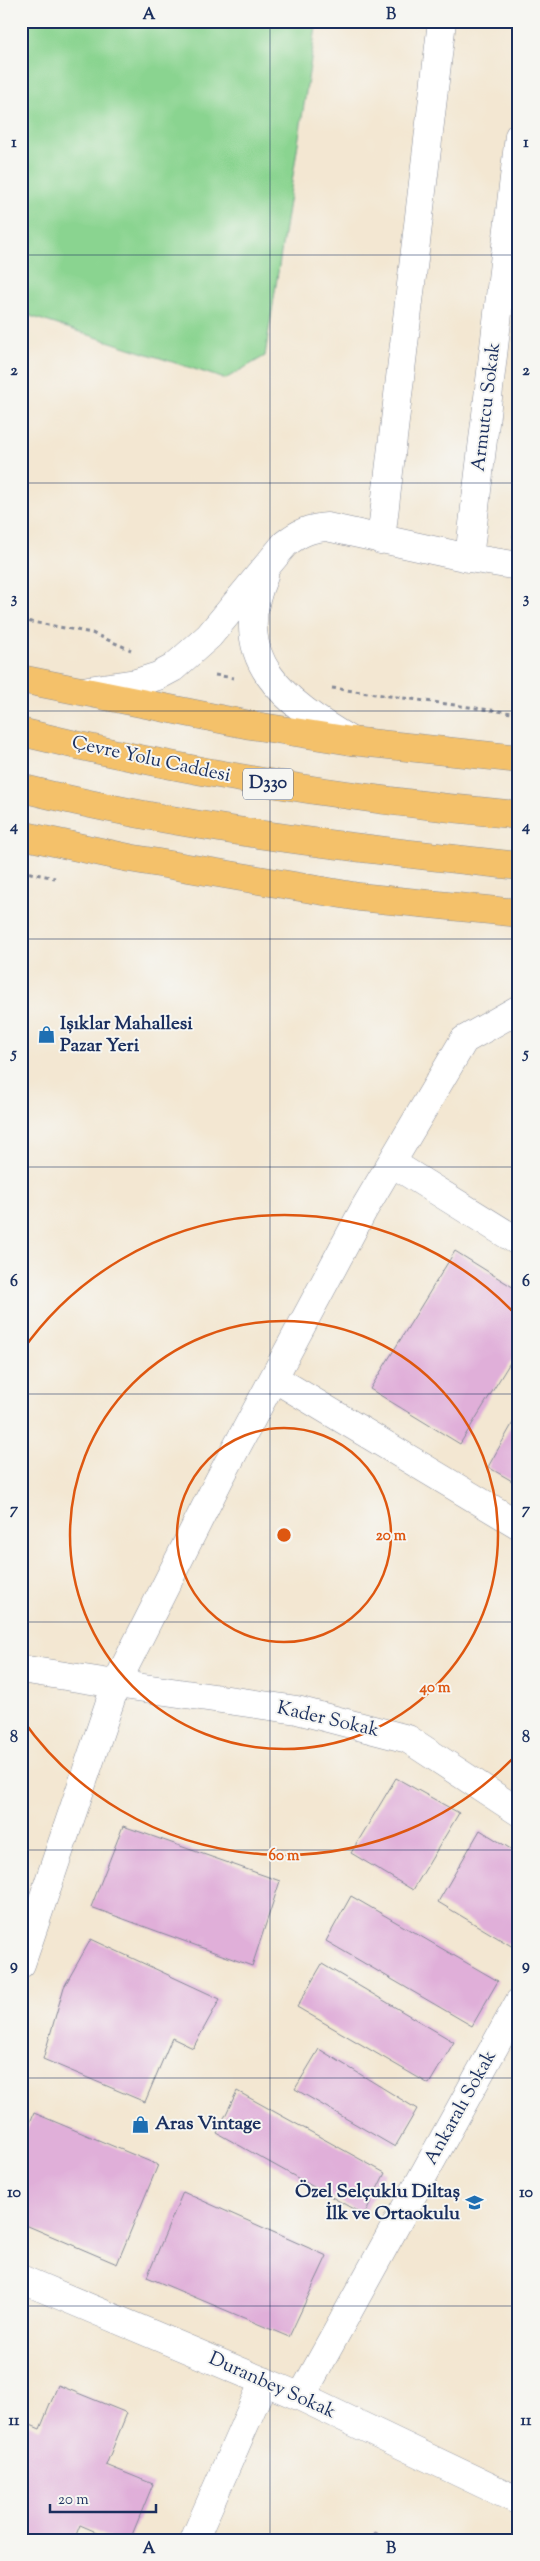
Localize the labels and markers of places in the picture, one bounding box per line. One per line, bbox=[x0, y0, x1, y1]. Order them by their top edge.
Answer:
place label: Işıklar Mahallesi Pazar Yeri bbox=[60, 1011, 193, 1060]
shop icon: Işıklar Mahallesi Pazar Yeri bbox=[36, 1025, 56, 1045]
centre of rings bbox=[275, 1526, 293, 1544]
place label: Aras Vintage bbox=[155, 2111, 261, 2138]
shop icon: Aras Vintage bbox=[131, 2114, 151, 2134]
place label: Özel Selçuklu Diltaş İlk ve Ortaokulu bbox=[295, 2179, 461, 2228]
school or university icon: Özel Selçuklu Diltaş İlk ve Ortaokulu bbox=[464, 2193, 484, 2213]

